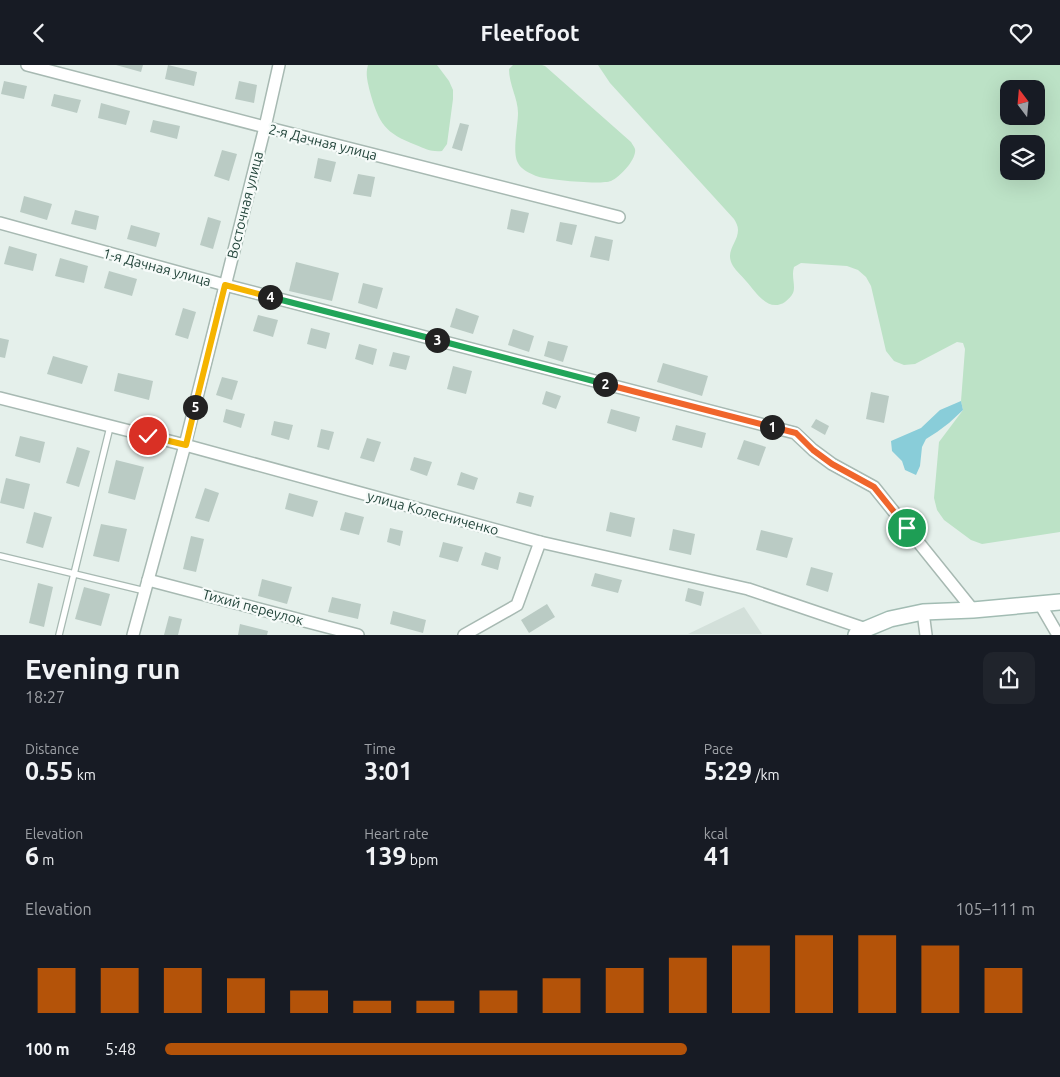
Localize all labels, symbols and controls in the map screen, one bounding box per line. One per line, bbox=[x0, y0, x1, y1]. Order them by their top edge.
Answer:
icon: back bbox=[25, 19, 53, 47]
icon: heart bbox=[1007, 19, 1035, 47]
text: Fleetfoot bbox=[481, 20, 579, 45]
north arrow bbox=[1000, 80, 1045, 125]
map controls bbox=[1000, 80, 1045, 180]
street label: 2-я Дачная улица bbox=[267, 121, 379, 163]
button: layers bbox=[1000, 135, 1045, 180]
street label: Восточная улица bbox=[224, 150, 266, 260]
street label: 1-я Дачная улица bbox=[101, 245, 213, 289]
pin: 4 bbox=[258, 285, 282, 309]
text: 4 bbox=[267, 289, 274, 305]
pin: 3 bbox=[424, 327, 450, 353]
text: 3 bbox=[434, 332, 441, 348]
pin: 2 bbox=[592, 371, 618, 397]
text: 2 bbox=[602, 376, 609, 392]
pin: 5 bbox=[182, 395, 208, 419]
text: 5 bbox=[192, 399, 199, 415]
pin bbox=[127, 415, 169, 457]
pin: 1 bbox=[760, 415, 784, 439]
text: 1 bbox=[769, 419, 776, 435]
icon: check bbox=[134, 422, 162, 450]
street label: улица Колесниченко bbox=[366, 488, 500, 538]
pin bbox=[886, 507, 928, 549]
icon: arrive bbox=[893, 514, 921, 542]
street label: Тихий переулок bbox=[201, 586, 305, 628]
button: share bbox=[983, 652, 1035, 704]
text: Evening run bbox=[25, 653, 180, 684]
text: 18:27 bbox=[25, 688, 65, 706]
text: Distance bbox=[25, 741, 79, 757]
text: Time bbox=[364, 741, 396, 757]
text: Pace bbox=[704, 741, 733, 757]
text: 0.55 bbox=[25, 757, 73, 785]
text: 3:01 bbox=[364, 757, 413, 785]
text: 5:29 bbox=[704, 757, 752, 785]
text: km bbox=[73, 767, 96, 783]
text: /km bbox=[752, 767, 780, 783]
text: Elevation bbox=[25, 826, 83, 842]
text: Heart rate bbox=[364, 826, 429, 842]
text: kcal bbox=[704, 826, 728, 842]
text: 6 bbox=[25, 842, 39, 870]
text: 139 bbox=[364, 842, 407, 870]
text: 41 bbox=[704, 842, 732, 870]
text: m bbox=[39, 852, 54, 868]
text: bpm bbox=[407, 852, 438, 868]
text: Elevation bbox=[25, 900, 92, 918]
text: 105–111 m bbox=[955, 900, 1035, 918]
text: 100 m bbox=[25, 1040, 70, 1058]
text: 5:48 bbox=[105, 1040, 136, 1058]

